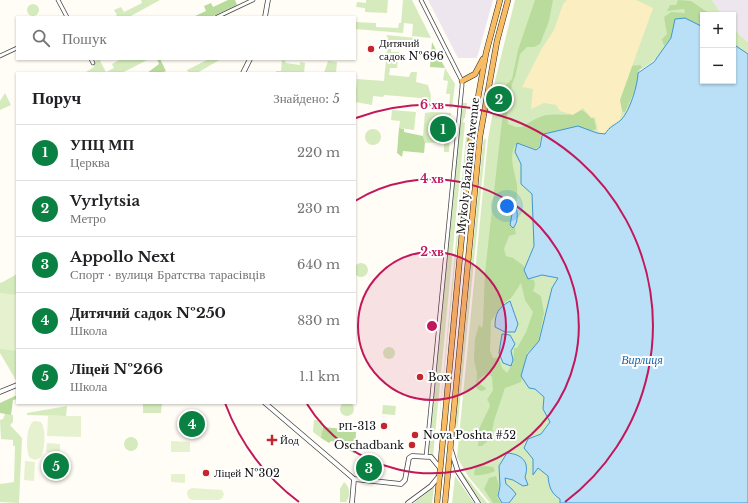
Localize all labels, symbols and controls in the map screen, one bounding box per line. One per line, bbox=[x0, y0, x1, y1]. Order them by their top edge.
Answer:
map controls bbox=[700, 12, 736, 84]
button: + bbox=[700, 12, 736, 48]
search box bbox=[16, 16, 356, 60]
icon: search bbox=[30, 27, 52, 49]
text: Пошук bbox=[62, 29, 107, 48]
place label: Дитячий садок №696 bbox=[379, 36, 444, 63]
marker: Дитячий садок №696 bbox=[366, 44, 376, 54]
button: − bbox=[700, 48, 736, 84]
pin: 2 bbox=[486, 84, 512, 114]
text: Поруч bbox=[32, 88, 81, 109]
text: Знайдено: 5 bbox=[273, 90, 340, 107]
text: 6 хв bbox=[420, 97, 444, 112]
street label: Mykoly Bazhana Avenue bbox=[454, 97, 482, 235]
pin: 1 bbox=[430, 114, 456, 144]
text: УПЦ МП bbox=[70, 135, 134, 154]
text: 1 bbox=[42, 144, 48, 161]
text: 220 m bbox=[297, 144, 340, 161]
text: Церква bbox=[70, 154, 110, 171]
text: 4 хв bbox=[420, 171, 444, 186]
text: Vyrlytsia bbox=[70, 191, 140, 210]
your location bbox=[497, 196, 517, 216]
text: 2 bbox=[41, 200, 49, 217]
text: 230 m bbox=[297, 200, 340, 217]
text: Метро bbox=[70, 210, 106, 227]
text: 2 хв bbox=[420, 244, 444, 259]
text: Appollo Next bbox=[70, 247, 175, 266]
text: 3 bbox=[41, 256, 49, 273]
text: 640 m bbox=[297, 256, 340, 273]
text: Спорт · вулиця Братства тарасівців bbox=[70, 266, 265, 283]
text: Дитячий садок №250 bbox=[70, 303, 226, 322]
text: 4 bbox=[41, 312, 49, 329]
text: 830 m bbox=[297, 312, 340, 329]
centre of rings bbox=[425, 319, 439, 333]
text: Школа bbox=[70, 322, 107, 339]
water label: Вирлиця bbox=[621, 352, 663, 367]
text: Ліцей №266 bbox=[70, 359, 163, 378]
text: 5 bbox=[41, 368, 49, 385]
text: 1.1 km bbox=[299, 368, 340, 385]
place label: Box bbox=[428, 370, 450, 384]
marker: Box bbox=[415, 372, 425, 382]
text: Школа bbox=[70, 378, 107, 395]
pin: 4 bbox=[179, 409, 205, 439]
place label: РП-313 bbox=[338, 419, 376, 433]
marker: РП-313 bbox=[379, 421, 389, 431]
place label: Nova Poshta #52 bbox=[423, 428, 516, 442]
marker: Nova Poshta #52 bbox=[410, 430, 420, 440]
place label: Йод bbox=[280, 433, 299, 447]
marker: Йод bbox=[267, 435, 277, 445]
place label: Oschadbank bbox=[334, 438, 404, 452]
marker: Oschadbank bbox=[407, 440, 417, 450]
pin: 5 bbox=[43, 451, 69, 481]
pin: 3 bbox=[356, 453, 382, 483]
place label: Ліцей №302 bbox=[214, 466, 280, 480]
marker: Ліцей №302 bbox=[201, 468, 211, 478]

